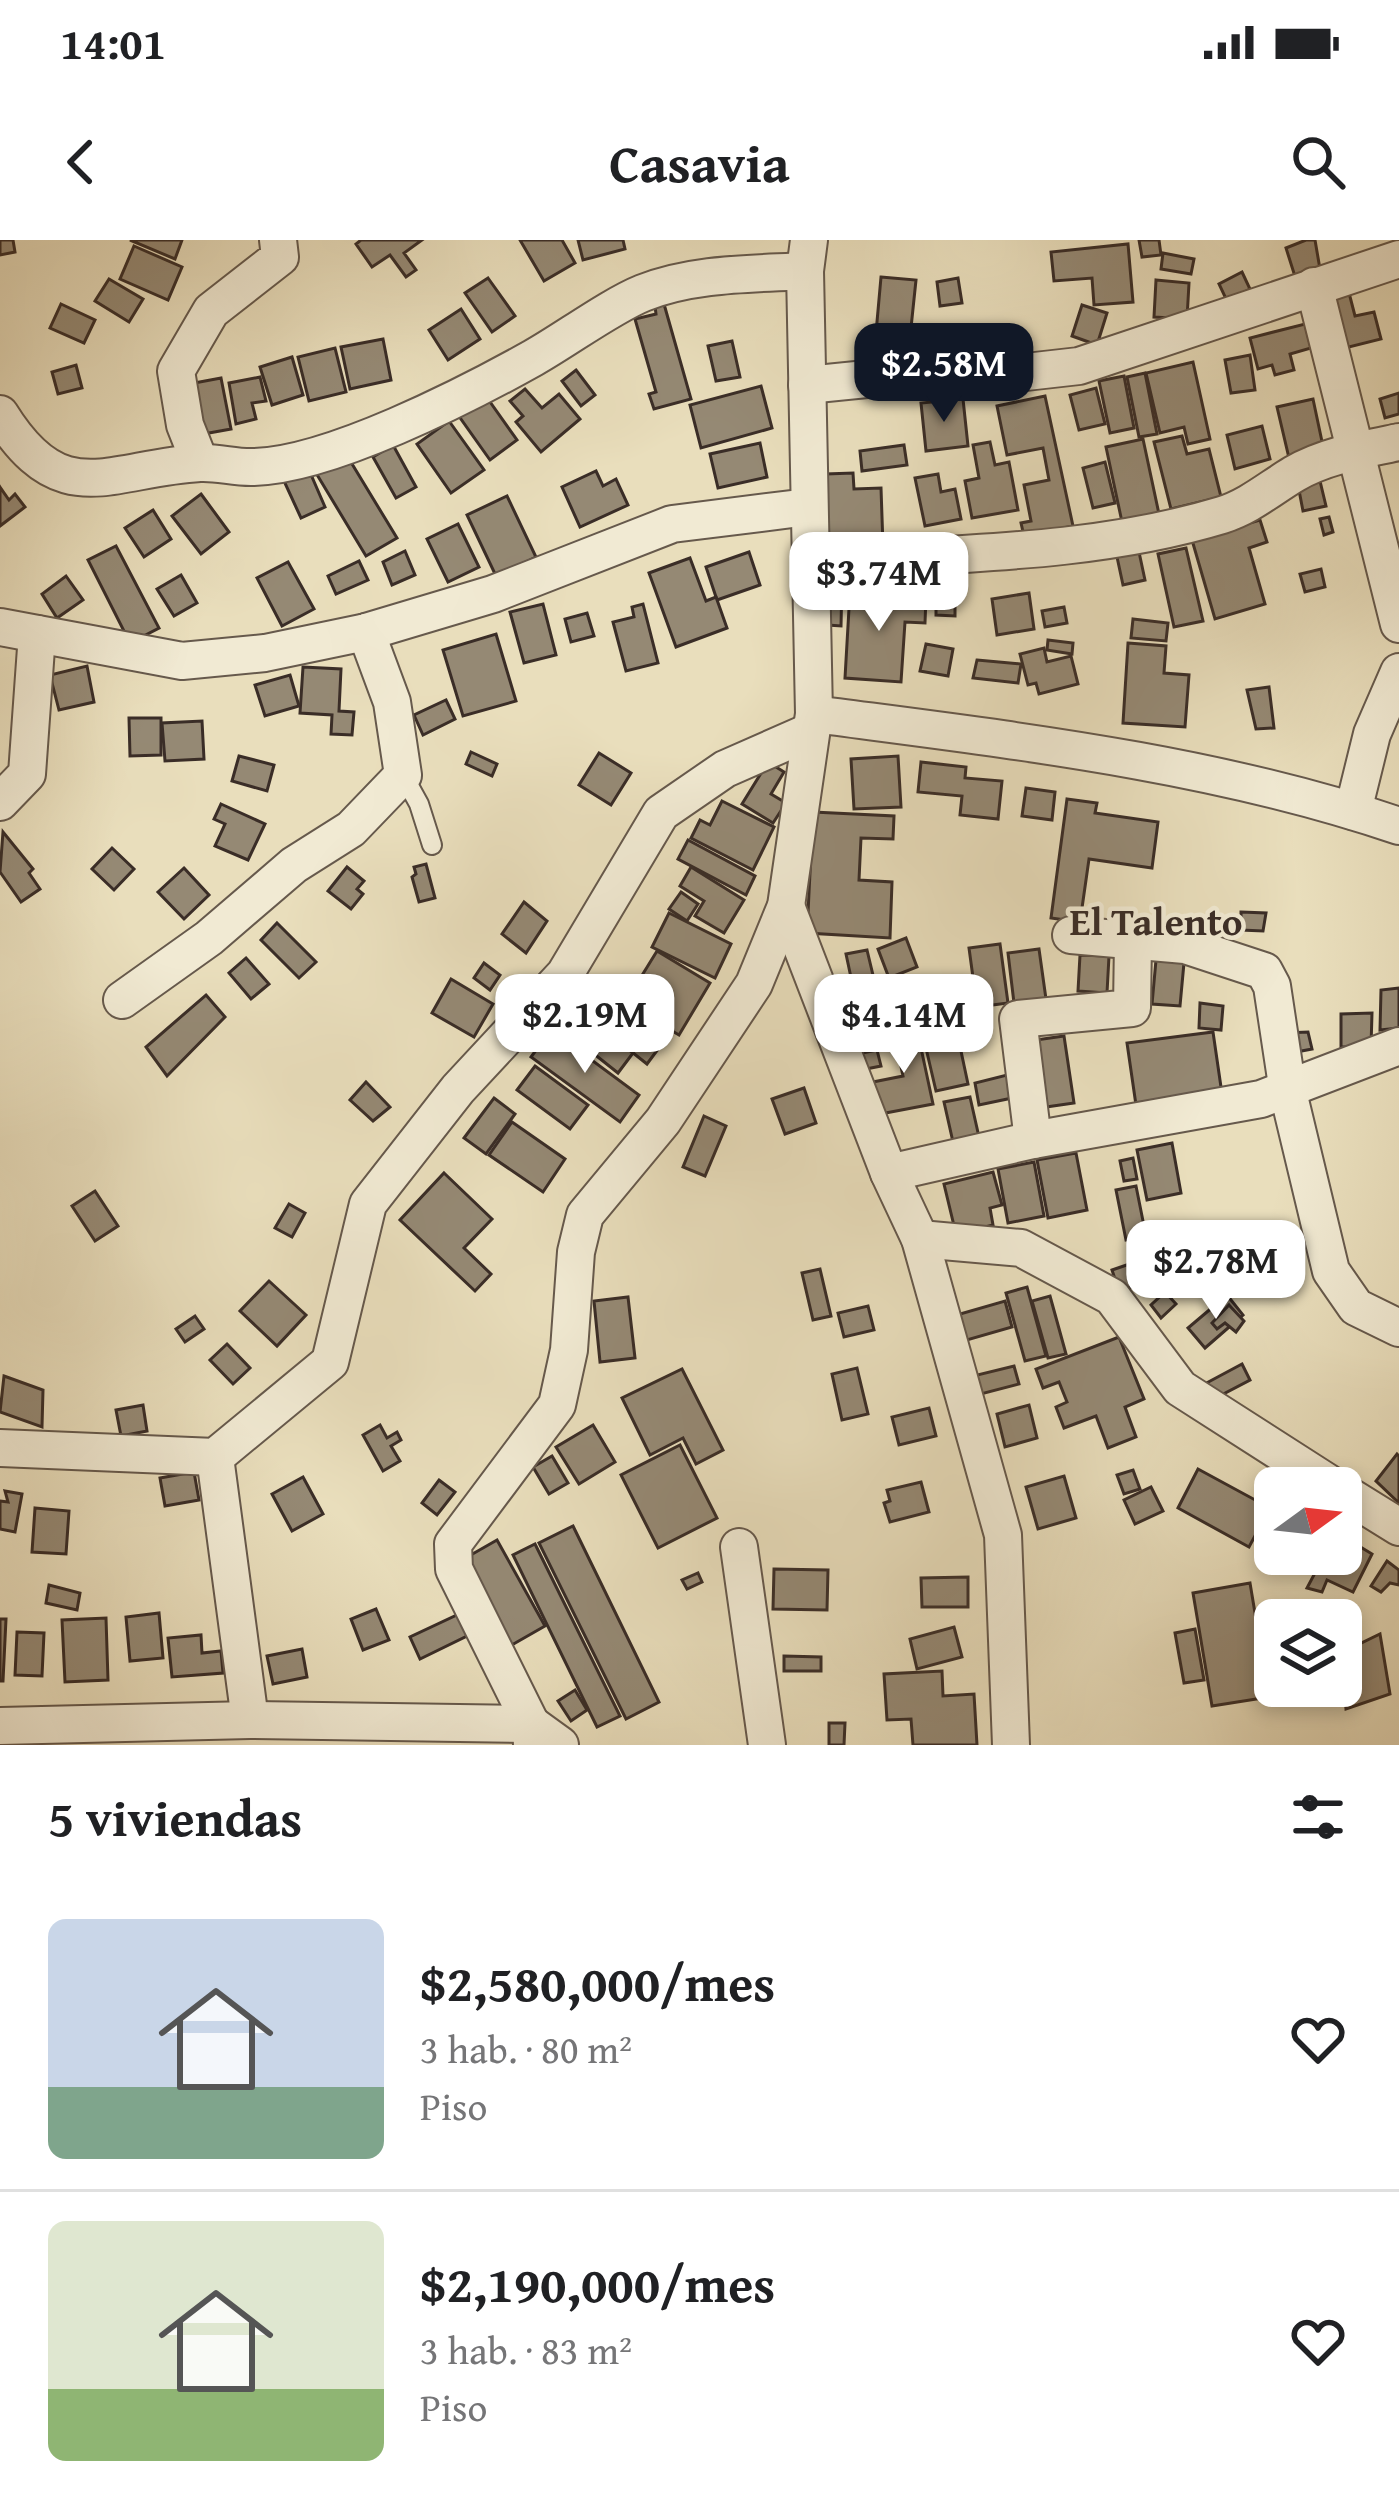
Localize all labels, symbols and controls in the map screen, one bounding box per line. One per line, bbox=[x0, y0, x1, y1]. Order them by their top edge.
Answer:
text: 14:01 bbox=[60, 10, 166, 75]
text: Casavia bbox=[609, 123, 790, 202]
icon: back bbox=[48, 129, 114, 195]
icon: search bbox=[1285, 129, 1351, 195]
pin: $2.58M bbox=[846, 323, 1042, 425]
text: $2.58M bbox=[881, 333, 1007, 390]
pin: $3.74M bbox=[781, 532, 977, 634]
text: $3.74M bbox=[816, 542, 942, 599]
district label: El Talento bbox=[1070, 892, 1242, 949]
pin: $2.19M bbox=[487, 974, 683, 1076]
pin: $4.14M bbox=[806, 974, 1002, 1076]
text: $2.19M bbox=[522, 984, 648, 1041]
text: $4.14M bbox=[841, 984, 967, 1041]
pin: $2.78M bbox=[1118, 1220, 1314, 1322]
text: $2.78M bbox=[1153, 1230, 1279, 1287]
north arrow bbox=[1254, 1467, 1362, 1575]
map controls bbox=[1254, 1467, 1362, 1707]
button: layers bbox=[1254, 1599, 1362, 1707]
text: 5 viviendas bbox=[48, 1780, 302, 1855]
icon: filters bbox=[1285, 1784, 1351, 1850]
text: $2,580,000/mes bbox=[420, 1945, 775, 2020]
icon: home bbox=[144, 1967, 288, 2111]
icon: heart bbox=[1285, 2006, 1351, 2072]
text: 3 hab. · 80 m² bbox=[420, 2020, 632, 2077]
text: Piso bbox=[420, 2077, 487, 2134]
text: $2,190,000/mes bbox=[420, 2246, 775, 2321]
icon: home bbox=[144, 2269, 288, 2413]
icon: heart bbox=[1285, 2308, 1351, 2374]
text: 3 hab. · 83 m² bbox=[420, 2321, 632, 2378]
text: Piso bbox=[420, 2378, 487, 2435]

